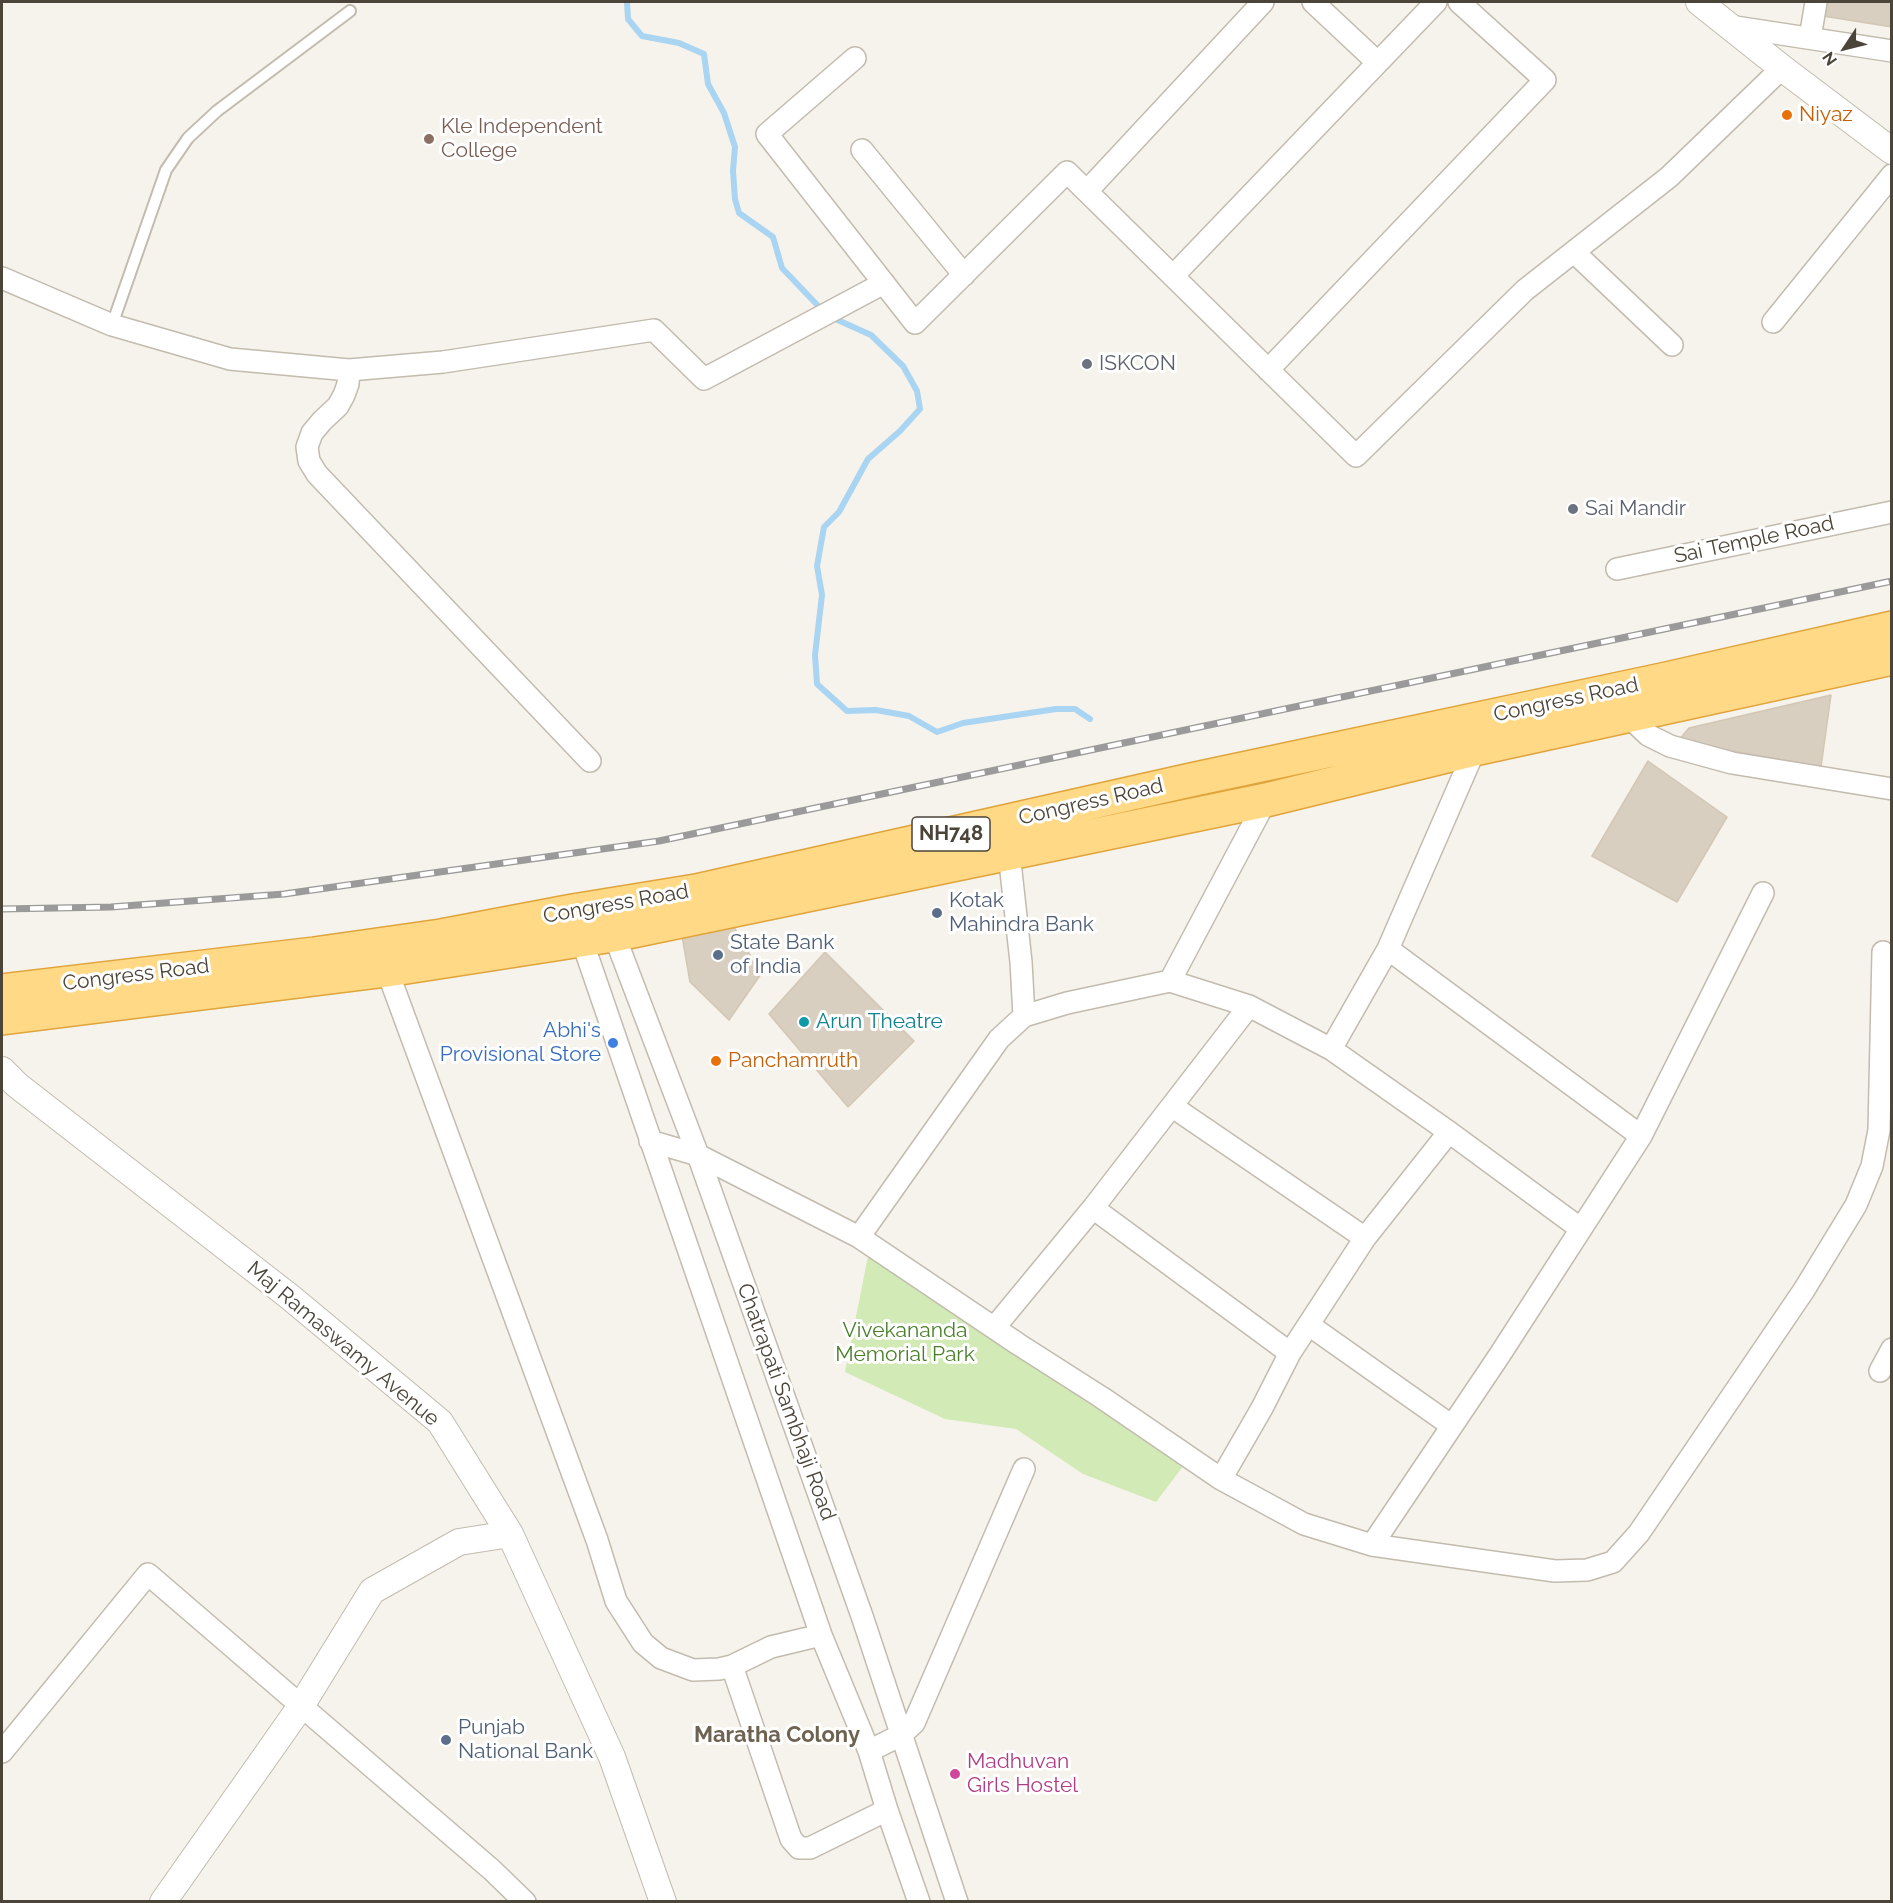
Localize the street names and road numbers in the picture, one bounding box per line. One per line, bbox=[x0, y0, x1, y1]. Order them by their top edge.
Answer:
street label: Sai Temple Road bbox=[1672, 511, 1836, 569]
street label: Congress Road bbox=[1491, 672, 1641, 728]
street label: Congress Road bbox=[1016, 773, 1166, 831]
road number: NH748 bbox=[912, 817, 990, 851]
street label: Congress Road bbox=[541, 879, 691, 929]
street label: Congress Road bbox=[61, 954, 211, 996]
street label: Maj Ramaswamy Avenue bbox=[242, 1256, 444, 1432]
street label: Chatrapati Sambhaji Road bbox=[731, 1280, 841, 1524]

